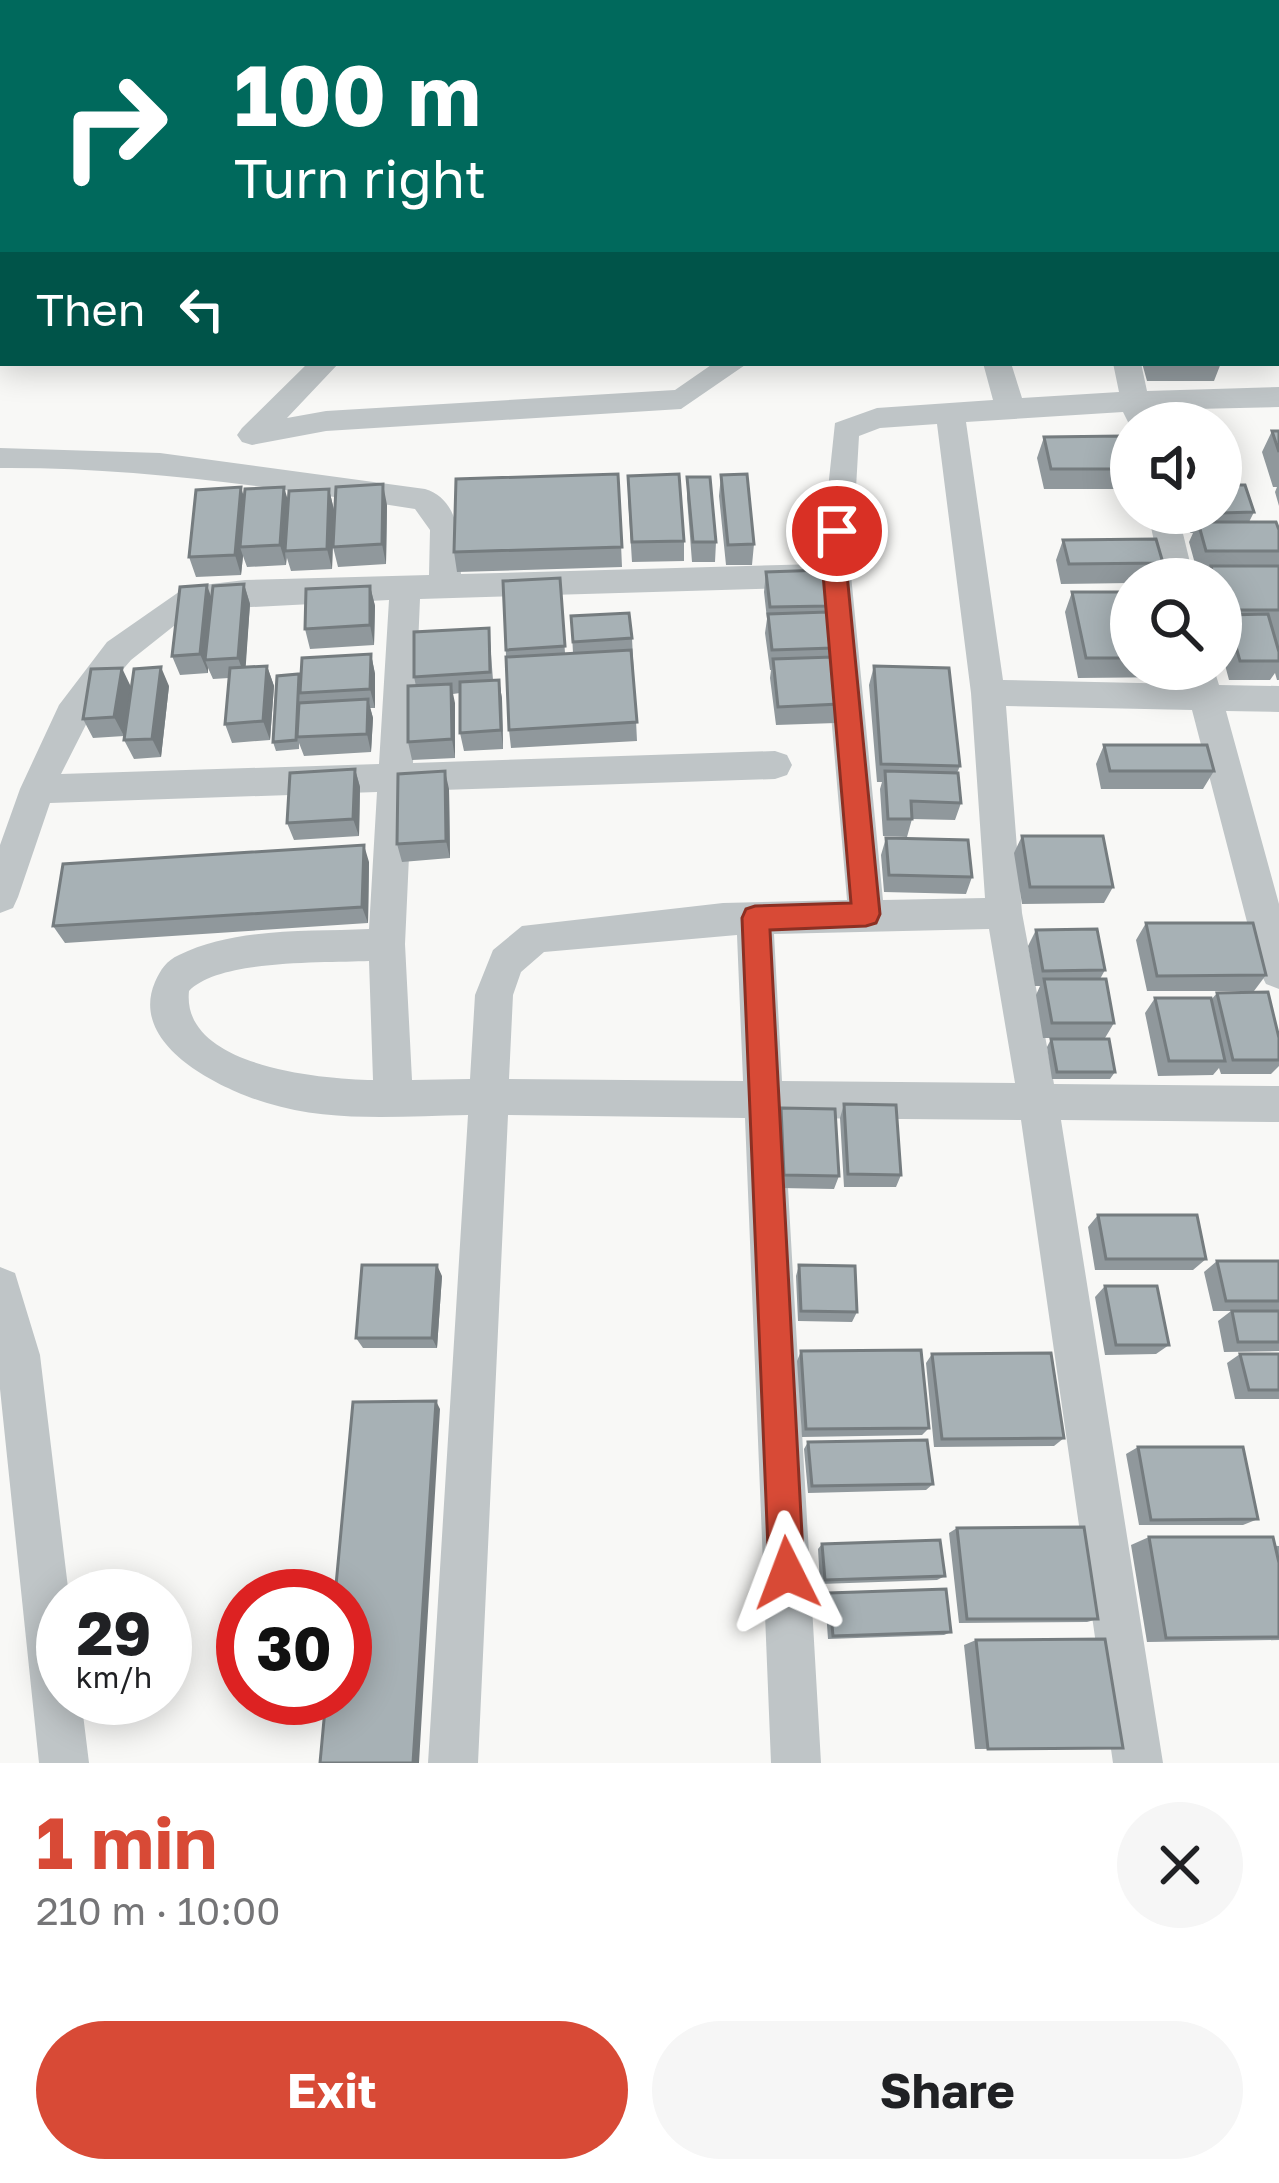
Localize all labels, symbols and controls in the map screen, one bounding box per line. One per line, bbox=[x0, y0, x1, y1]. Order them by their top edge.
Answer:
text: 100 m bbox=[234, 44, 481, 144]
icon: right bbox=[36, 48, 192, 204]
text: Turn right bbox=[234, 145, 486, 210]
icon: left bbox=[169, 276, 235, 342]
text: Then bbox=[36, 282, 145, 336]
map controls bbox=[1110, 402, 1242, 690]
button: sound bbox=[1110, 402, 1242, 534]
pin bbox=[786, 480, 888, 582]
icon: arrive bbox=[804, 498, 870, 564]
button: search bbox=[1110, 558, 1242, 690]
position arrow bbox=[724, 1510, 850, 1636]
speed limit sign: 30 bbox=[216, 1569, 372, 1725]
text: 29 bbox=[77, 1596, 151, 1668]
text: km/h bbox=[76, 1659, 152, 1695]
text: 1 min bbox=[36, 1798, 217, 1885]
button: close bbox=[1117, 1802, 1243, 1928]
text: 210 m · 10:00 bbox=[36, 1887, 280, 1934]
button: Exit bbox=[36, 2021, 628, 2159]
button: Share bbox=[652, 2021, 1243, 2159]

